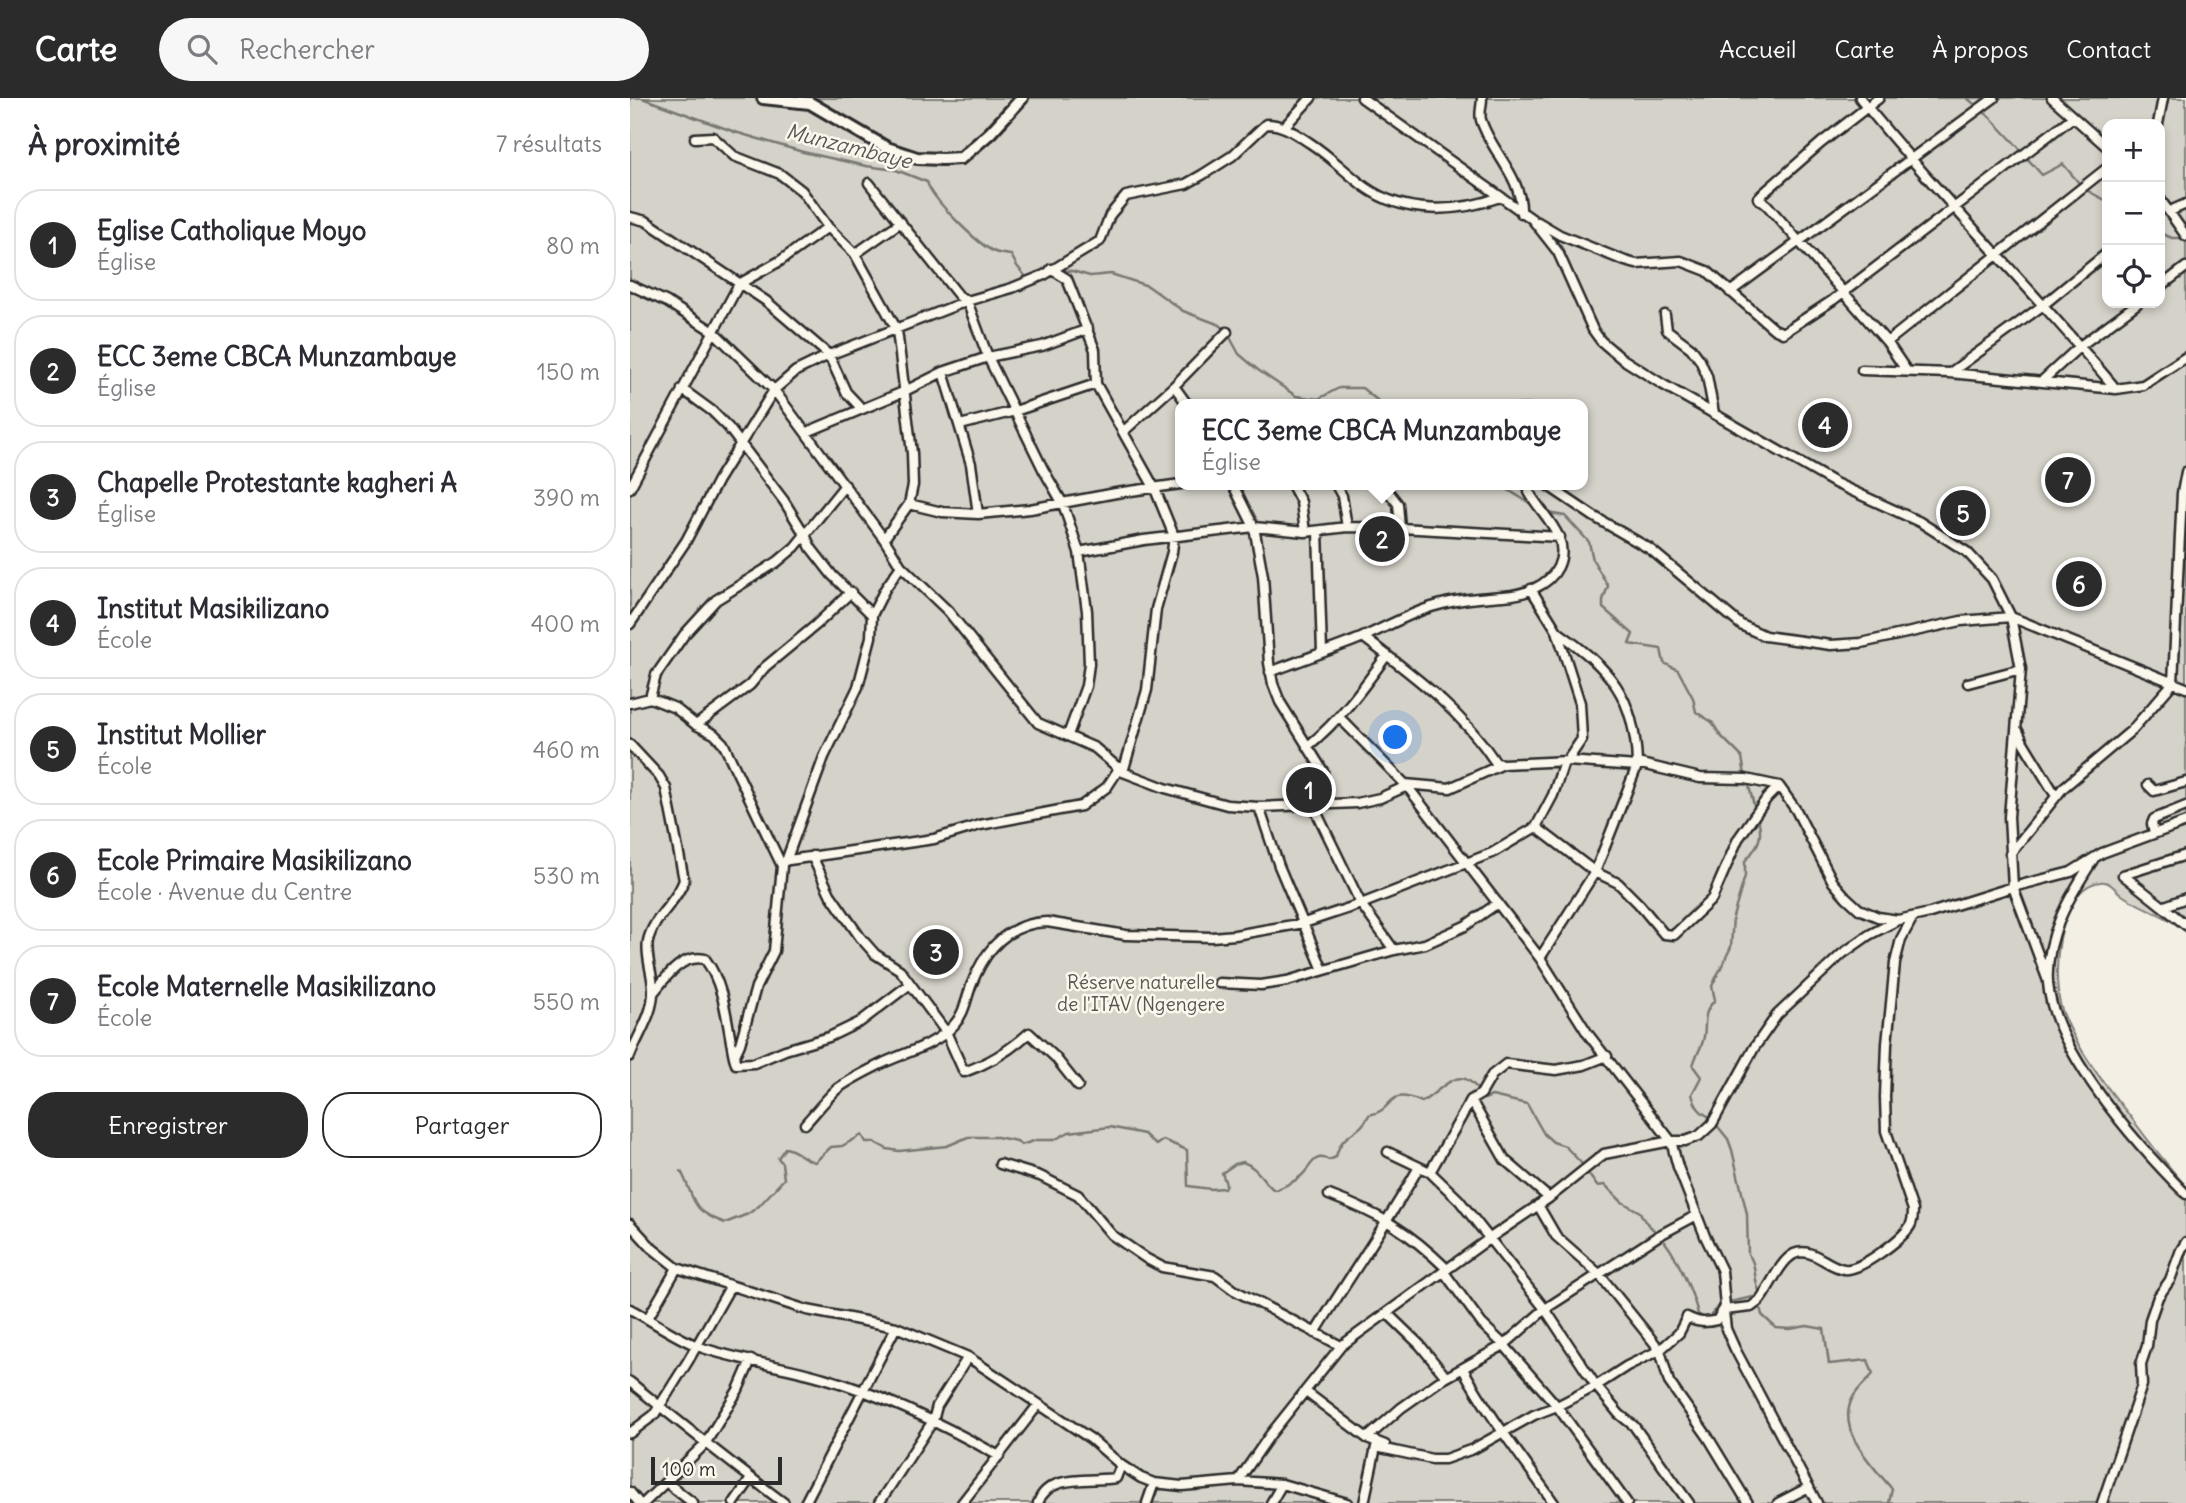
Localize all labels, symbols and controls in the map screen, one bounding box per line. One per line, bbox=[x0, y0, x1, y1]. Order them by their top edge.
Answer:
search box bbox=[159, 18, 649, 81]
text: Carte bbox=[35, 28, 117, 70]
icon: search bbox=[183, 30, 221, 68]
text: Rechercher bbox=[239, 33, 375, 66]
text: Accueil bbox=[1719, 34, 1796, 64]
text: Carte bbox=[1834, 34, 1894, 64]
text: À propos bbox=[1932, 34, 2028, 64]
text: Contact bbox=[2066, 34, 2151, 64]
water label: Munzambaye bbox=[783, 117, 916, 175]
map controls bbox=[2102, 119, 2165, 308]
button: + bbox=[2102, 119, 2165, 182]
text: À proximité bbox=[28, 125, 180, 163]
text: 7 résultats bbox=[496, 129, 602, 158]
button: − bbox=[2102, 182, 2165, 245]
text: Eglise Catholique Moyo bbox=[97, 214, 366, 247]
text: 1 bbox=[48, 231, 58, 260]
text: 80 m bbox=[546, 231, 600, 260]
button: locate bbox=[2102, 245, 2165, 308]
text: Église bbox=[97, 247, 156, 276]
text: ECC 3eme CBCA Munzambaye bbox=[97, 340, 457, 373]
text: 2 bbox=[47, 357, 59, 386]
text: 150 m bbox=[537, 357, 600, 386]
text: Église bbox=[97, 373, 156, 402]
popup bbox=[1175, 399, 1588, 490]
pin: 4 bbox=[1802, 399, 1848, 451]
text: ECC 3eme CBCA Munzambaye bbox=[1202, 414, 1561, 447]
text: Église bbox=[1202, 447, 1261, 476]
pin: 7 bbox=[2045, 454, 2091, 506]
text: Chapelle Protestante kagheri A bbox=[97, 466, 457, 499]
text: 3 bbox=[46, 483, 60, 512]
text: 390 m bbox=[533, 483, 600, 512]
pin: 5 bbox=[1940, 487, 1986, 539]
text: Église bbox=[97, 499, 156, 528]
pin: 2 bbox=[1359, 513, 1405, 565]
pin: 6 bbox=[2056, 558, 2102, 610]
text: Institut Masikilizano bbox=[97, 592, 329, 625]
text: 4 bbox=[46, 609, 60, 638]
text: 400 m bbox=[531, 609, 600, 638]
text: École bbox=[97, 625, 152, 654]
text: Institut Mollier bbox=[97, 718, 266, 751]
your location bbox=[1378, 720, 1412, 754]
text: 5 bbox=[46, 735, 60, 764]
text: 460 m bbox=[533, 735, 600, 764]
text: École bbox=[97, 751, 152, 780]
pin: 1 bbox=[1286, 764, 1332, 816]
text: Ecole Primaire Masikilizano bbox=[97, 844, 412, 877]
text: 6 bbox=[46, 861, 60, 890]
text: 530 m bbox=[533, 861, 600, 890]
text: École · Avenue du Centre bbox=[97, 877, 352, 906]
pin: 3 bbox=[913, 926, 959, 978]
text: Ecole Maternelle Masikilizano bbox=[97, 970, 436, 1003]
park label: Réserve naturelle de l'ITAV (Ngengere bbox=[1057, 970, 1225, 1016]
text: 7 bbox=[47, 987, 59, 1016]
text: 550 m bbox=[533, 987, 600, 1016]
text: École bbox=[97, 1003, 152, 1032]
button: Enregistrer bbox=[28, 1092, 308, 1158]
button: Partager bbox=[322, 1092, 602, 1158]
scale bar bbox=[651, 1454, 782, 1486]
text: 100 m bbox=[662, 1457, 716, 1481]

